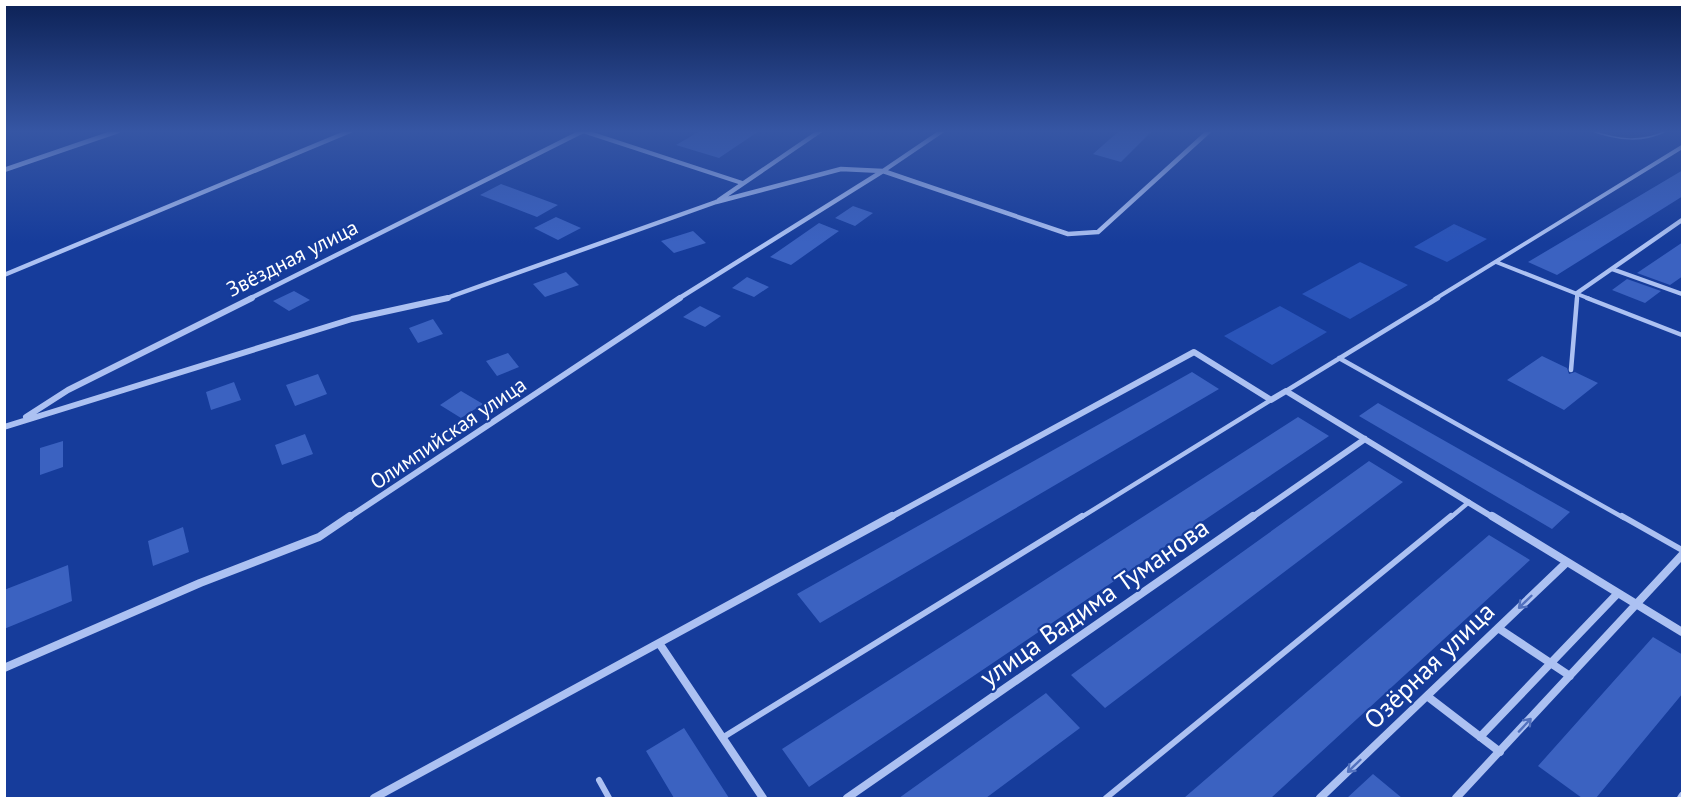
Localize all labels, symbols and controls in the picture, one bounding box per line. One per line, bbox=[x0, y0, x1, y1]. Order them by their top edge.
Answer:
street label: Звёздная улица bbox=[222, 213, 362, 303]
street label: Олимпийская улица bbox=[365, 371, 531, 495]
street label: улица Вадима Туманова bbox=[973, 510, 1215, 694]
street label: Озёрная улица bbox=[1357, 594, 1501, 736]
one-way arrow bbox=[1518, 595, 1533, 610]
one-way arrow bbox=[1518, 718, 1532, 733]
one-way arrow bbox=[1346, 759, 1361, 773]

